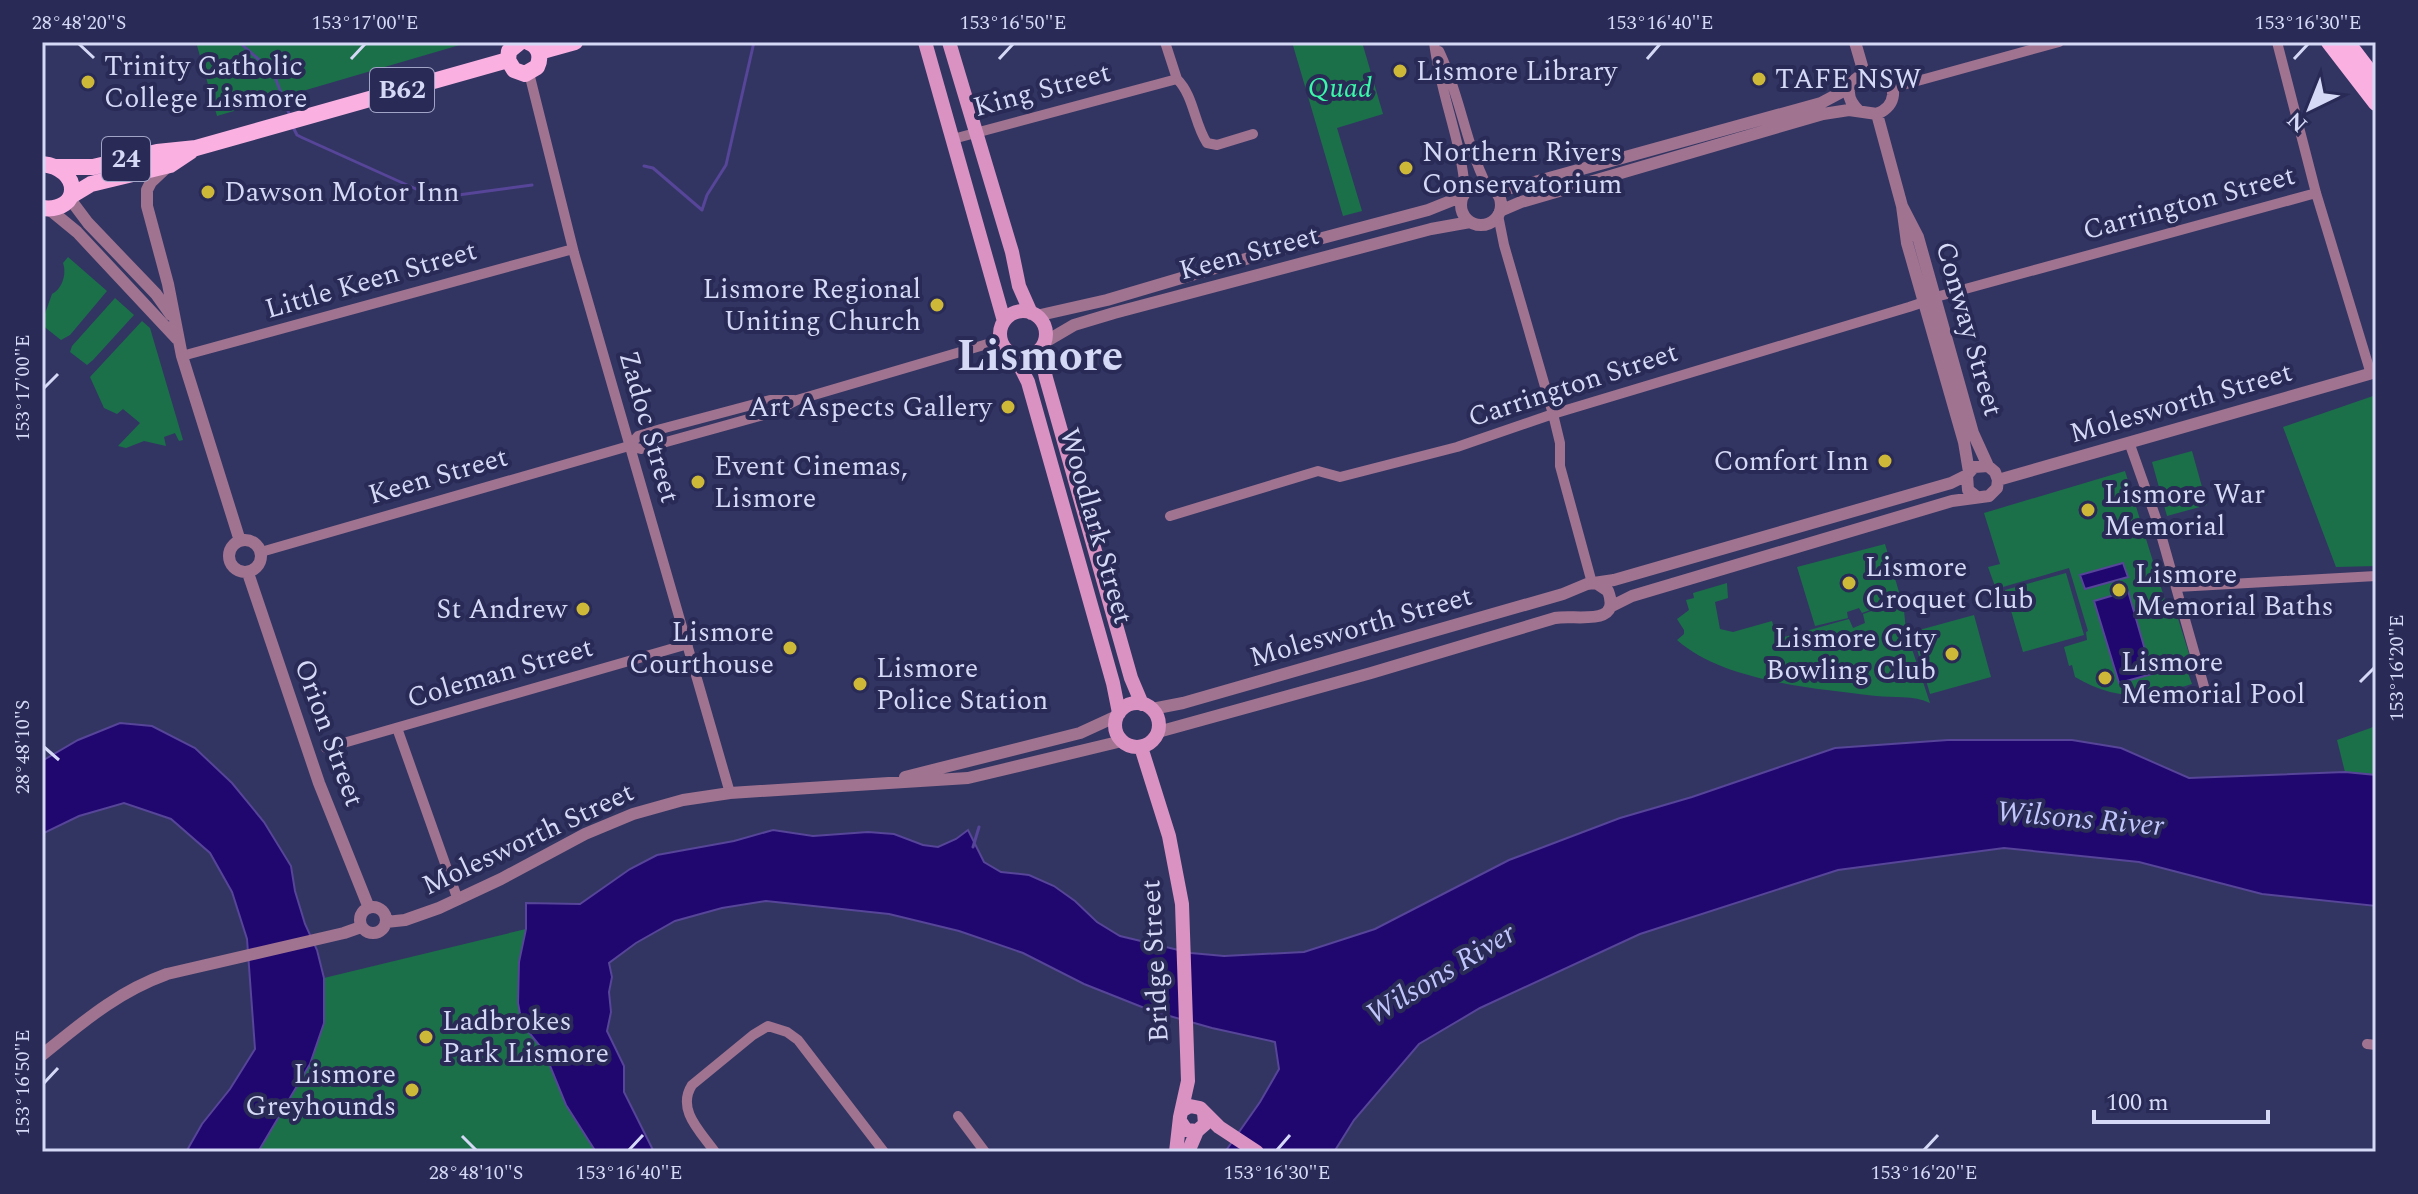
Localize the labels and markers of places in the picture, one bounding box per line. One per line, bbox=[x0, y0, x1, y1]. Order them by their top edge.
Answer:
place label: Trinity Catholic College Lismore bbox=[104, 45, 307, 120]
place label: Lismore Library bbox=[1416, 50, 1619, 93]
place label: TAFE NSW bbox=[1775, 58, 1922, 101]
marker: Lismore Library bbox=[1391, 62, 1409, 80]
marker: TAFE NSW bbox=[1750, 70, 1768, 88]
marker: Trinity Catholic College Lismore bbox=[79, 73, 97, 91]
place label: Northern Rivers Conservatorium bbox=[1422, 131, 1622, 206]
marker: Northern Rivers Conservatorium bbox=[1397, 159, 1415, 177]
place label: Dawson Motor Inn bbox=[224, 171, 460, 214]
marker: Dawson Motor Inn bbox=[199, 183, 217, 201]
place label: Lismore Regional Uniting Church bbox=[702, 268, 921, 343]
marker: Lismore Regional Uniting Church bbox=[928, 296, 946, 314]
place label: Art Aspects Gallery bbox=[749, 386, 994, 429]
marker: Art Aspects Gallery bbox=[999, 398, 1017, 416]
place label: Comfort Inn bbox=[1713, 440, 1869, 483]
place label: Event Cinemas, Lismore bbox=[714, 445, 908, 520]
marker: Comfort Inn bbox=[1876, 452, 1894, 470]
marker: Event Cinemas, Lismore bbox=[689, 473, 707, 491]
place label: Lismore War Memorial bbox=[2104, 473, 2265, 548]
marker: Lismore War Memorial bbox=[2079, 501, 2097, 519]
place label: Lismore Croquet Club bbox=[1865, 546, 2033, 621]
place label: Lismore Memorial Baths bbox=[2135, 553, 2334, 628]
marker: Lismore Croquet Club bbox=[1840, 574, 1858, 592]
marker: Lismore Memorial Baths bbox=[2110, 581, 2128, 599]
place label: St Andrew bbox=[436, 588, 568, 631]
marker: St Andrew bbox=[574, 600, 592, 618]
place label: Lismore Courthouse bbox=[629, 611, 774, 686]
place label: Lismore City Bowling Club bbox=[1766, 617, 1938, 692]
marker: Lismore Courthouse bbox=[781, 639, 799, 657]
place label: Lismore Memorial Pool bbox=[2121, 641, 2305, 716]
marker: Lismore City Bowling Club bbox=[1943, 645, 1961, 663]
place label: Lismore Police Station bbox=[876, 647, 1048, 722]
marker: Lismore Memorial Pool bbox=[2096, 669, 2114, 687]
marker: Lismore Police Station bbox=[851, 675, 869, 693]
place label: Ladbrokes Park Lismore bbox=[442, 1000, 609, 1075]
marker: Ladbrokes Park Lismore bbox=[417, 1028, 435, 1046]
place label: Lismore Greyhounds bbox=[245, 1053, 396, 1128]
marker: Lismore Greyhounds bbox=[403, 1081, 421, 1099]

